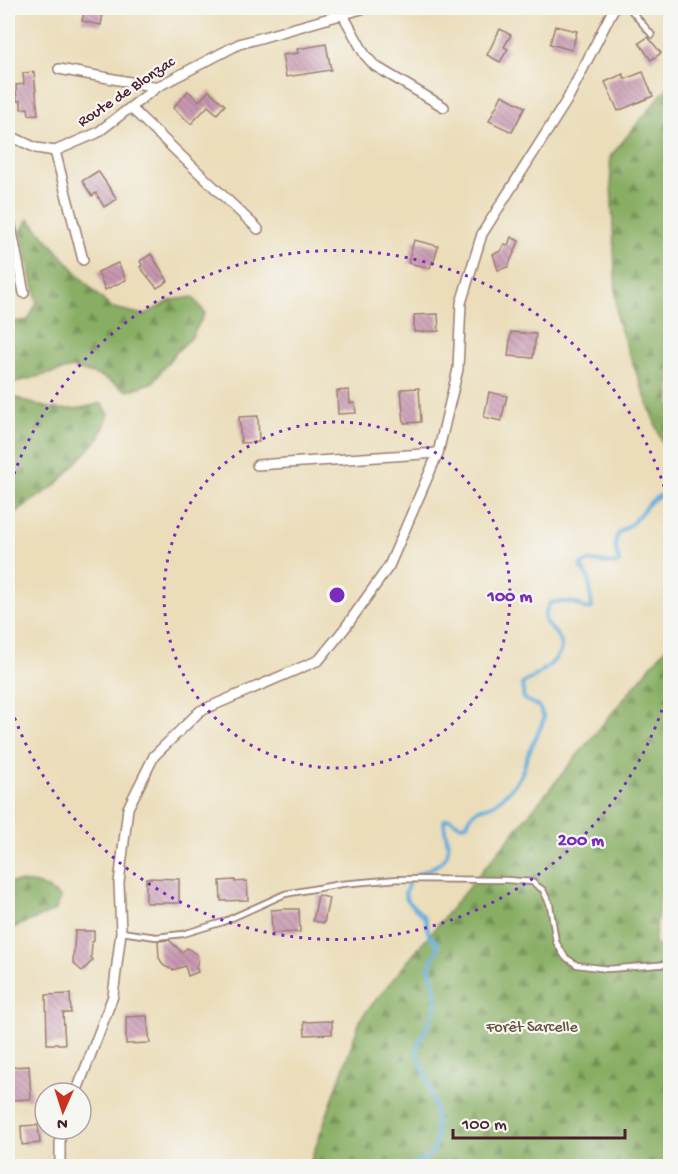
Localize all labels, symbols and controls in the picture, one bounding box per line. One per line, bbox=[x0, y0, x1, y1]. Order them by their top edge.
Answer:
street label: Route de Blonzac bbox=[75, 53, 180, 133]
centre of rings bbox=[327, 585, 347, 605]
text: 100 m bbox=[487, 587, 533, 608]
text: 200 m bbox=[558, 831, 604, 852]
park label: Forêt Sarcelle bbox=[485, 1019, 579, 1038]
north arrow bbox=[33, 1081, 93, 1141]
scale bar bbox=[453, 1102, 626, 1140]
text: N bbox=[56, 1113, 68, 1132]
text: 100 m bbox=[461, 1115, 507, 1136]

